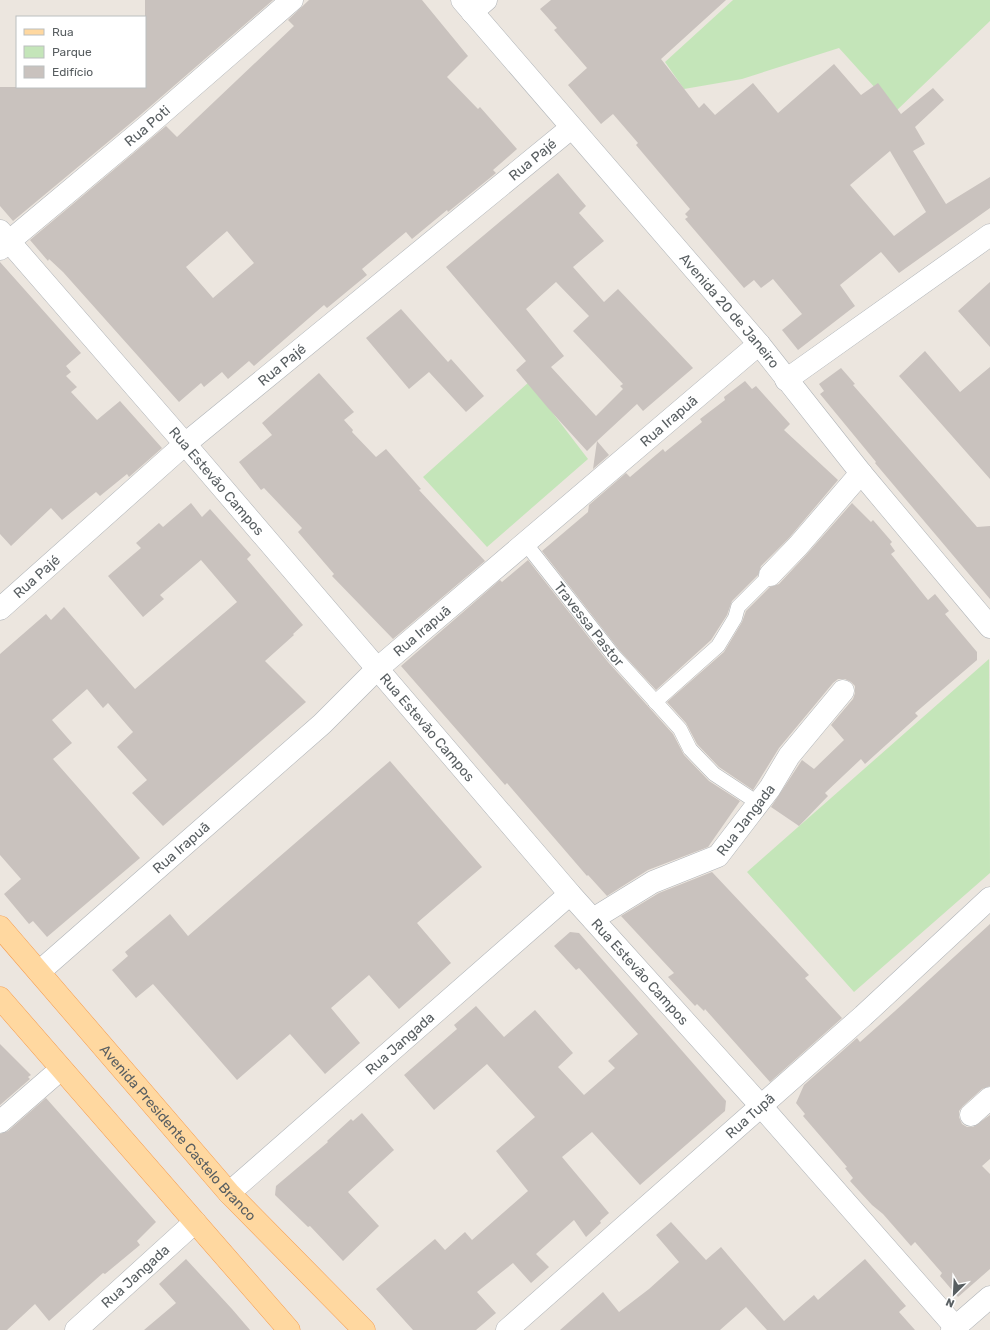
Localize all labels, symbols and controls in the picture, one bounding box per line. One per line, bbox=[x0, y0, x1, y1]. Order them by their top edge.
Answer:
legend bbox=[16, 16, 146, 88]
text: Rua bbox=[52, 25, 74, 39]
text: Parque bbox=[52, 45, 92, 59]
text: Edifício bbox=[52, 65, 93, 79]
street label: Rua Poti bbox=[121, 102, 173, 150]
street label: Rua Pajé bbox=[505, 135, 560, 184]
street label: Avenida 20 de Janeiro bbox=[676, 250, 783, 371]
street label: Rua Pajé bbox=[254, 340, 309, 389]
street label: Rua Irapuã bbox=[636, 392, 701, 450]
street label: Rua Estevão Campos bbox=[166, 424, 268, 539]
street label: Rua Pajé bbox=[10, 551, 64, 602]
street label: Travessa Pastor bbox=[550, 578, 628, 670]
street label: Rua Irapuã bbox=[390, 602, 454, 660]
street label: Rua Estevão Campos bbox=[376, 670, 478, 785]
street label: Rua Jangada bbox=[713, 781, 779, 859]
street label: Rua Irapuã bbox=[149, 818, 213, 877]
street label: Rua Estevão Campos bbox=[588, 915, 692, 1028]
street label: Rua Jangada bbox=[362, 1009, 438, 1078]
street label: Avenida Presidente Castelo Branco bbox=[96, 1041, 260, 1224]
street label: Rua Tupã bbox=[722, 1089, 778, 1142]
street label: Rua Jangada bbox=[98, 1241, 173, 1311]
north arrow bbox=[934, 1274, 974, 1314]
text: N bbox=[944, 1295, 956, 1310]

